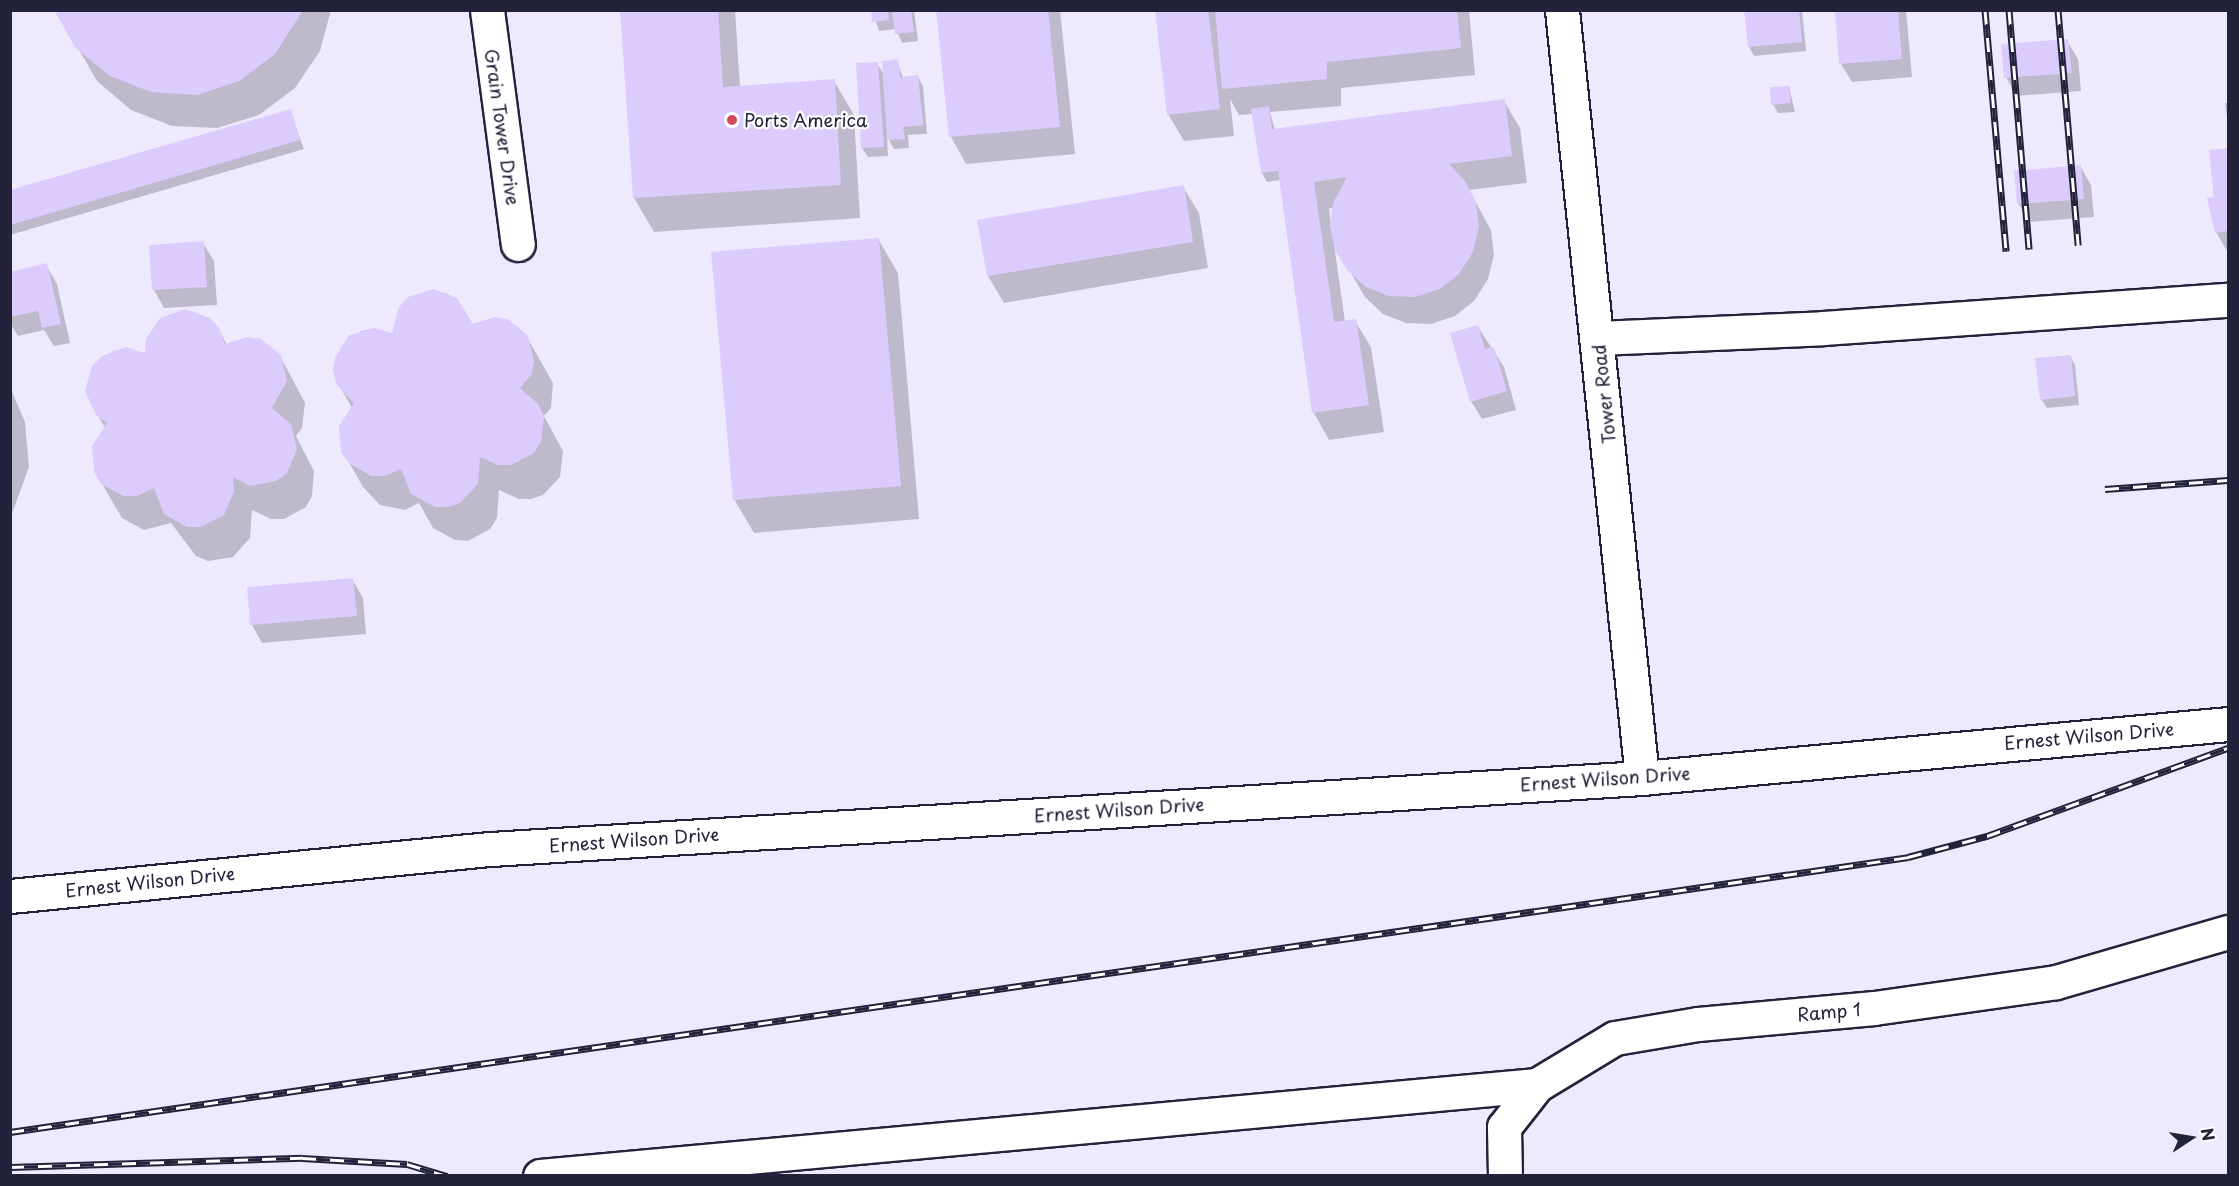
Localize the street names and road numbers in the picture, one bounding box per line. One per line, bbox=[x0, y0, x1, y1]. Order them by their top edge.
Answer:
street label: Grain Tower Drive bbox=[480, 47, 524, 207]
street label: Tower Road bbox=[1588, 343, 1620, 445]
street label: Ernest Wilson Drive bbox=[2003, 718, 2175, 754]
street label: Ernest Wilson Drive bbox=[1519, 762, 1691, 796]
street label: Ernest Wilson Drive bbox=[1033, 793, 1205, 827]
street label: Ernest Wilson Drive bbox=[548, 823, 720, 857]
street label: Ernest Wilson Drive bbox=[64, 862, 236, 902]
street label: Ramp 1 bbox=[1796, 998, 1862, 1026]

